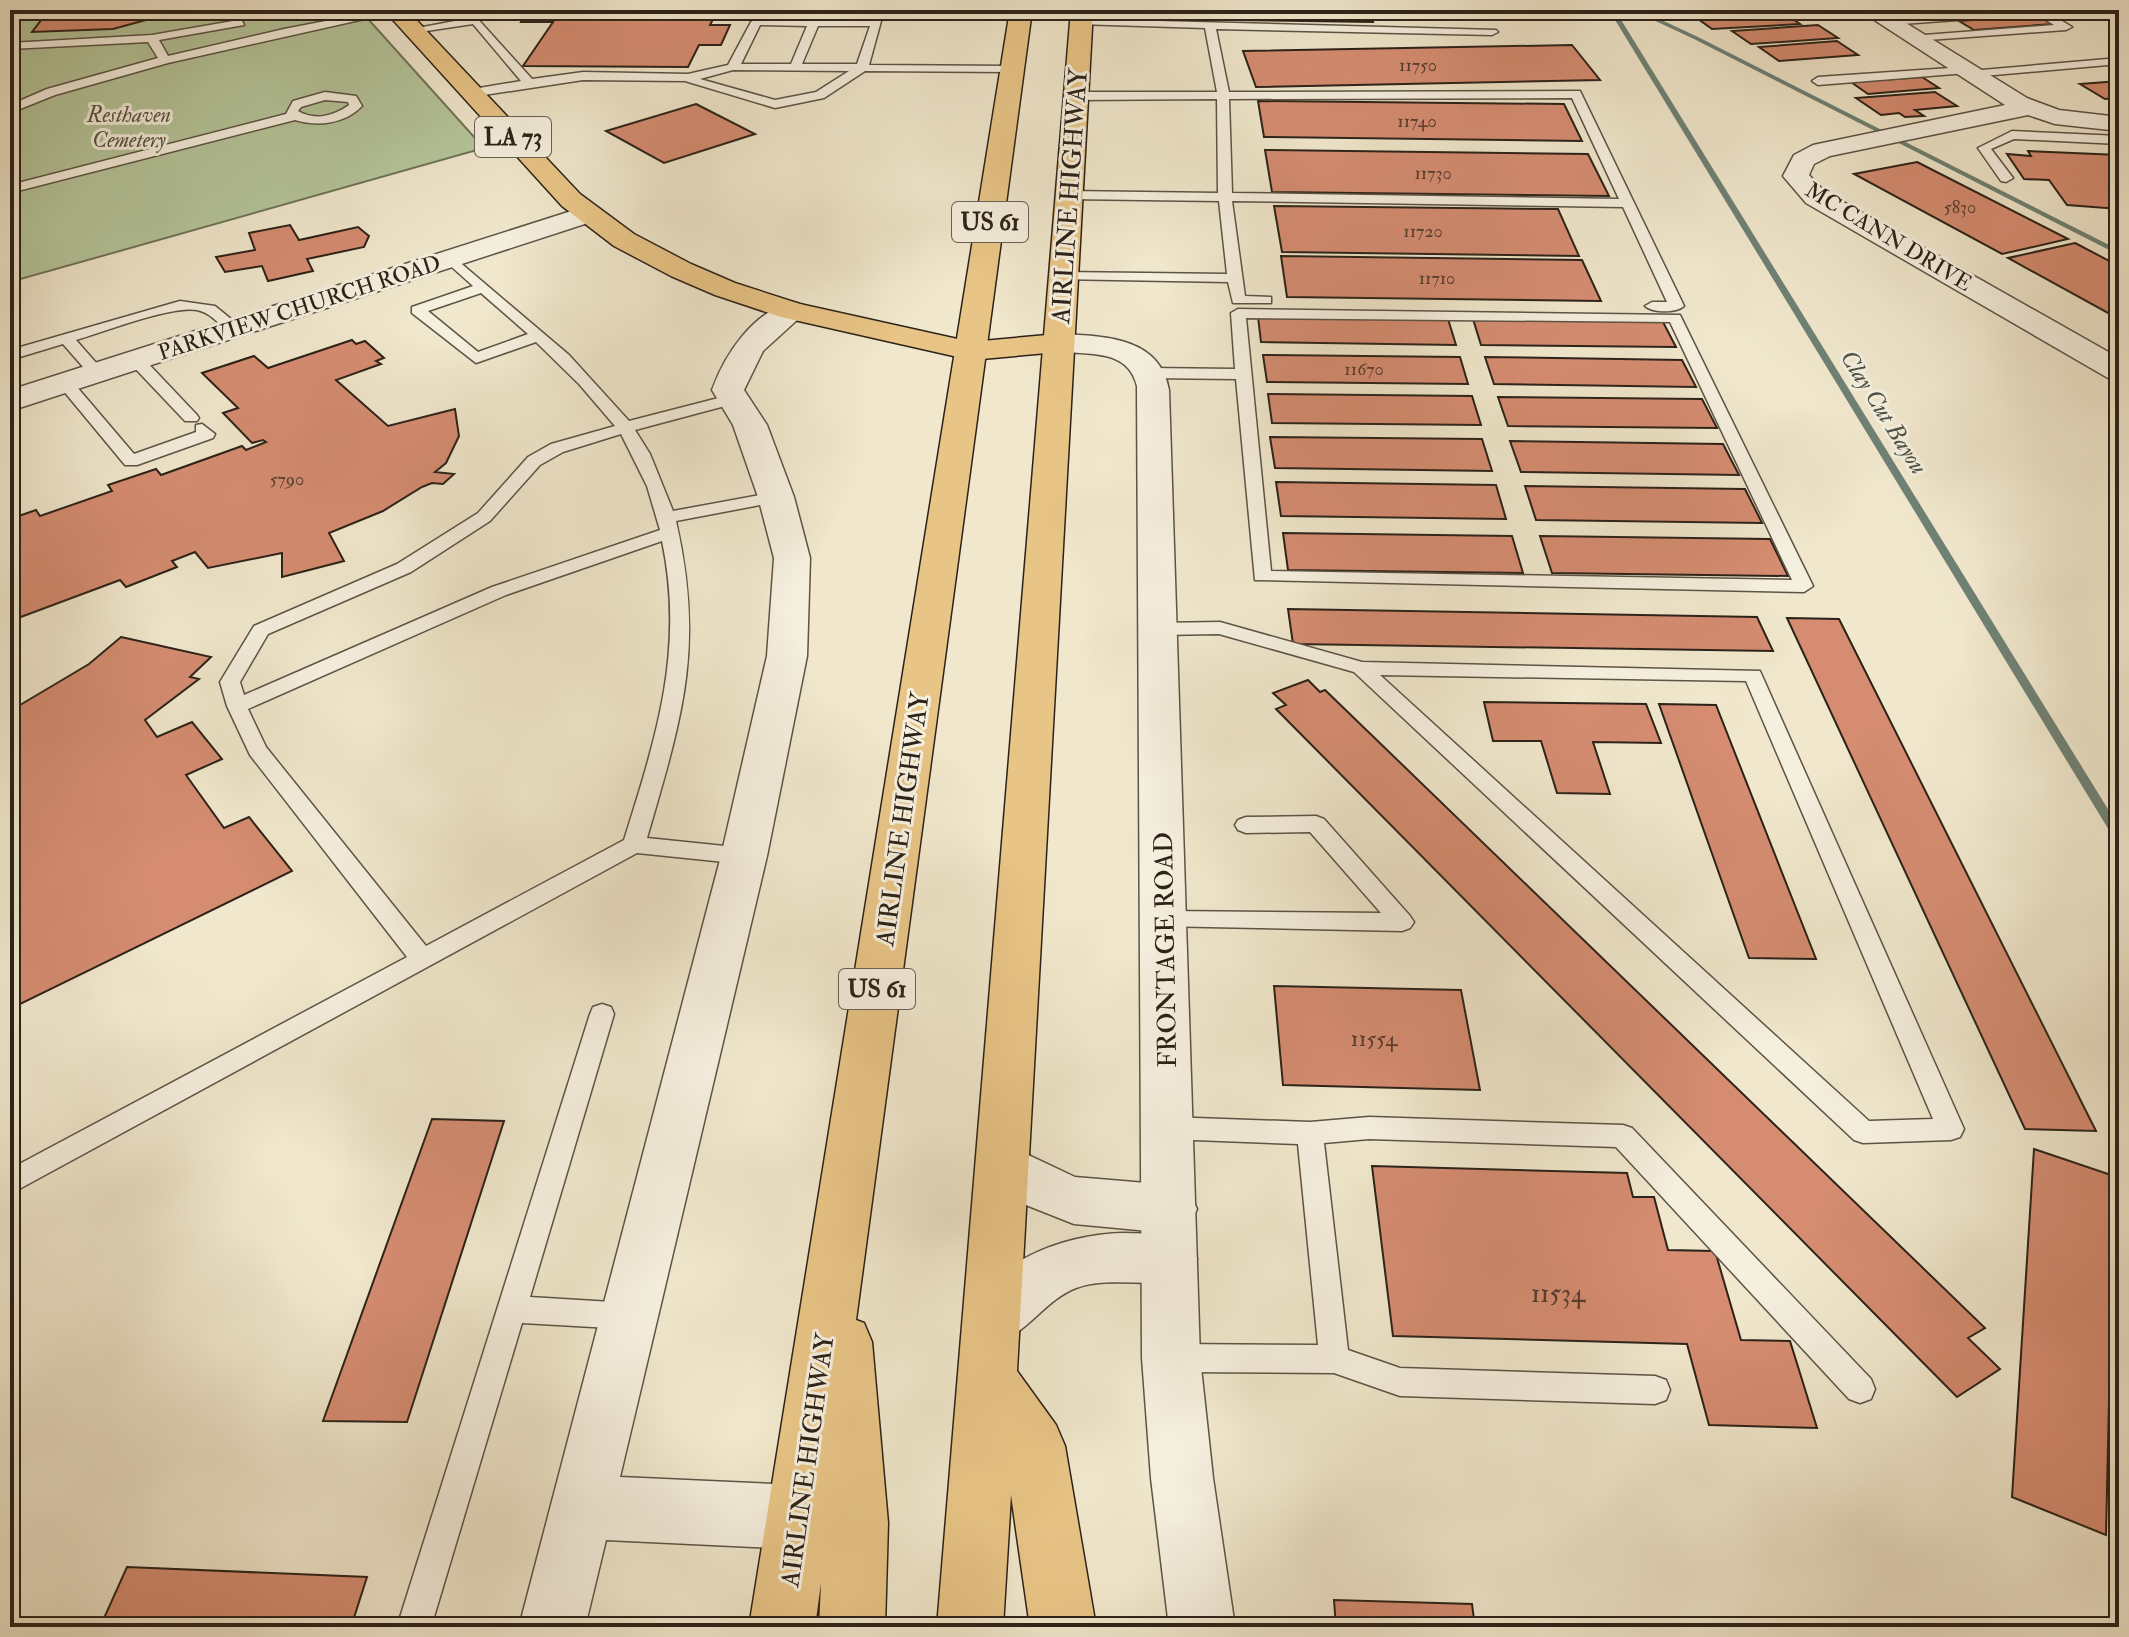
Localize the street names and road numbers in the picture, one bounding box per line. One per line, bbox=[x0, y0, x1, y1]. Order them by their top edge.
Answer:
street label: AIRLINE HIGHWAY bbox=[1045, 66, 1095, 326]
road number: LA 73 bbox=[475, 117, 551, 157]
street label: MC CANN DRIVE bbox=[1800, 176, 1977, 298]
road number: US 61 bbox=[952, 202, 1028, 242]
street label: PARKVIEW CHURCH ROAD bbox=[154, 249, 444, 367]
street label: AIRLINE HIGHWAY bbox=[869, 689, 937, 949]
street label: FRONTAGE ROAD bbox=[1148, 832, 1184, 1068]
road number: US 61 bbox=[839, 969, 915, 1009]
street label: AIRLINE HIGHWAY bbox=[774, 1330, 842, 1590]

